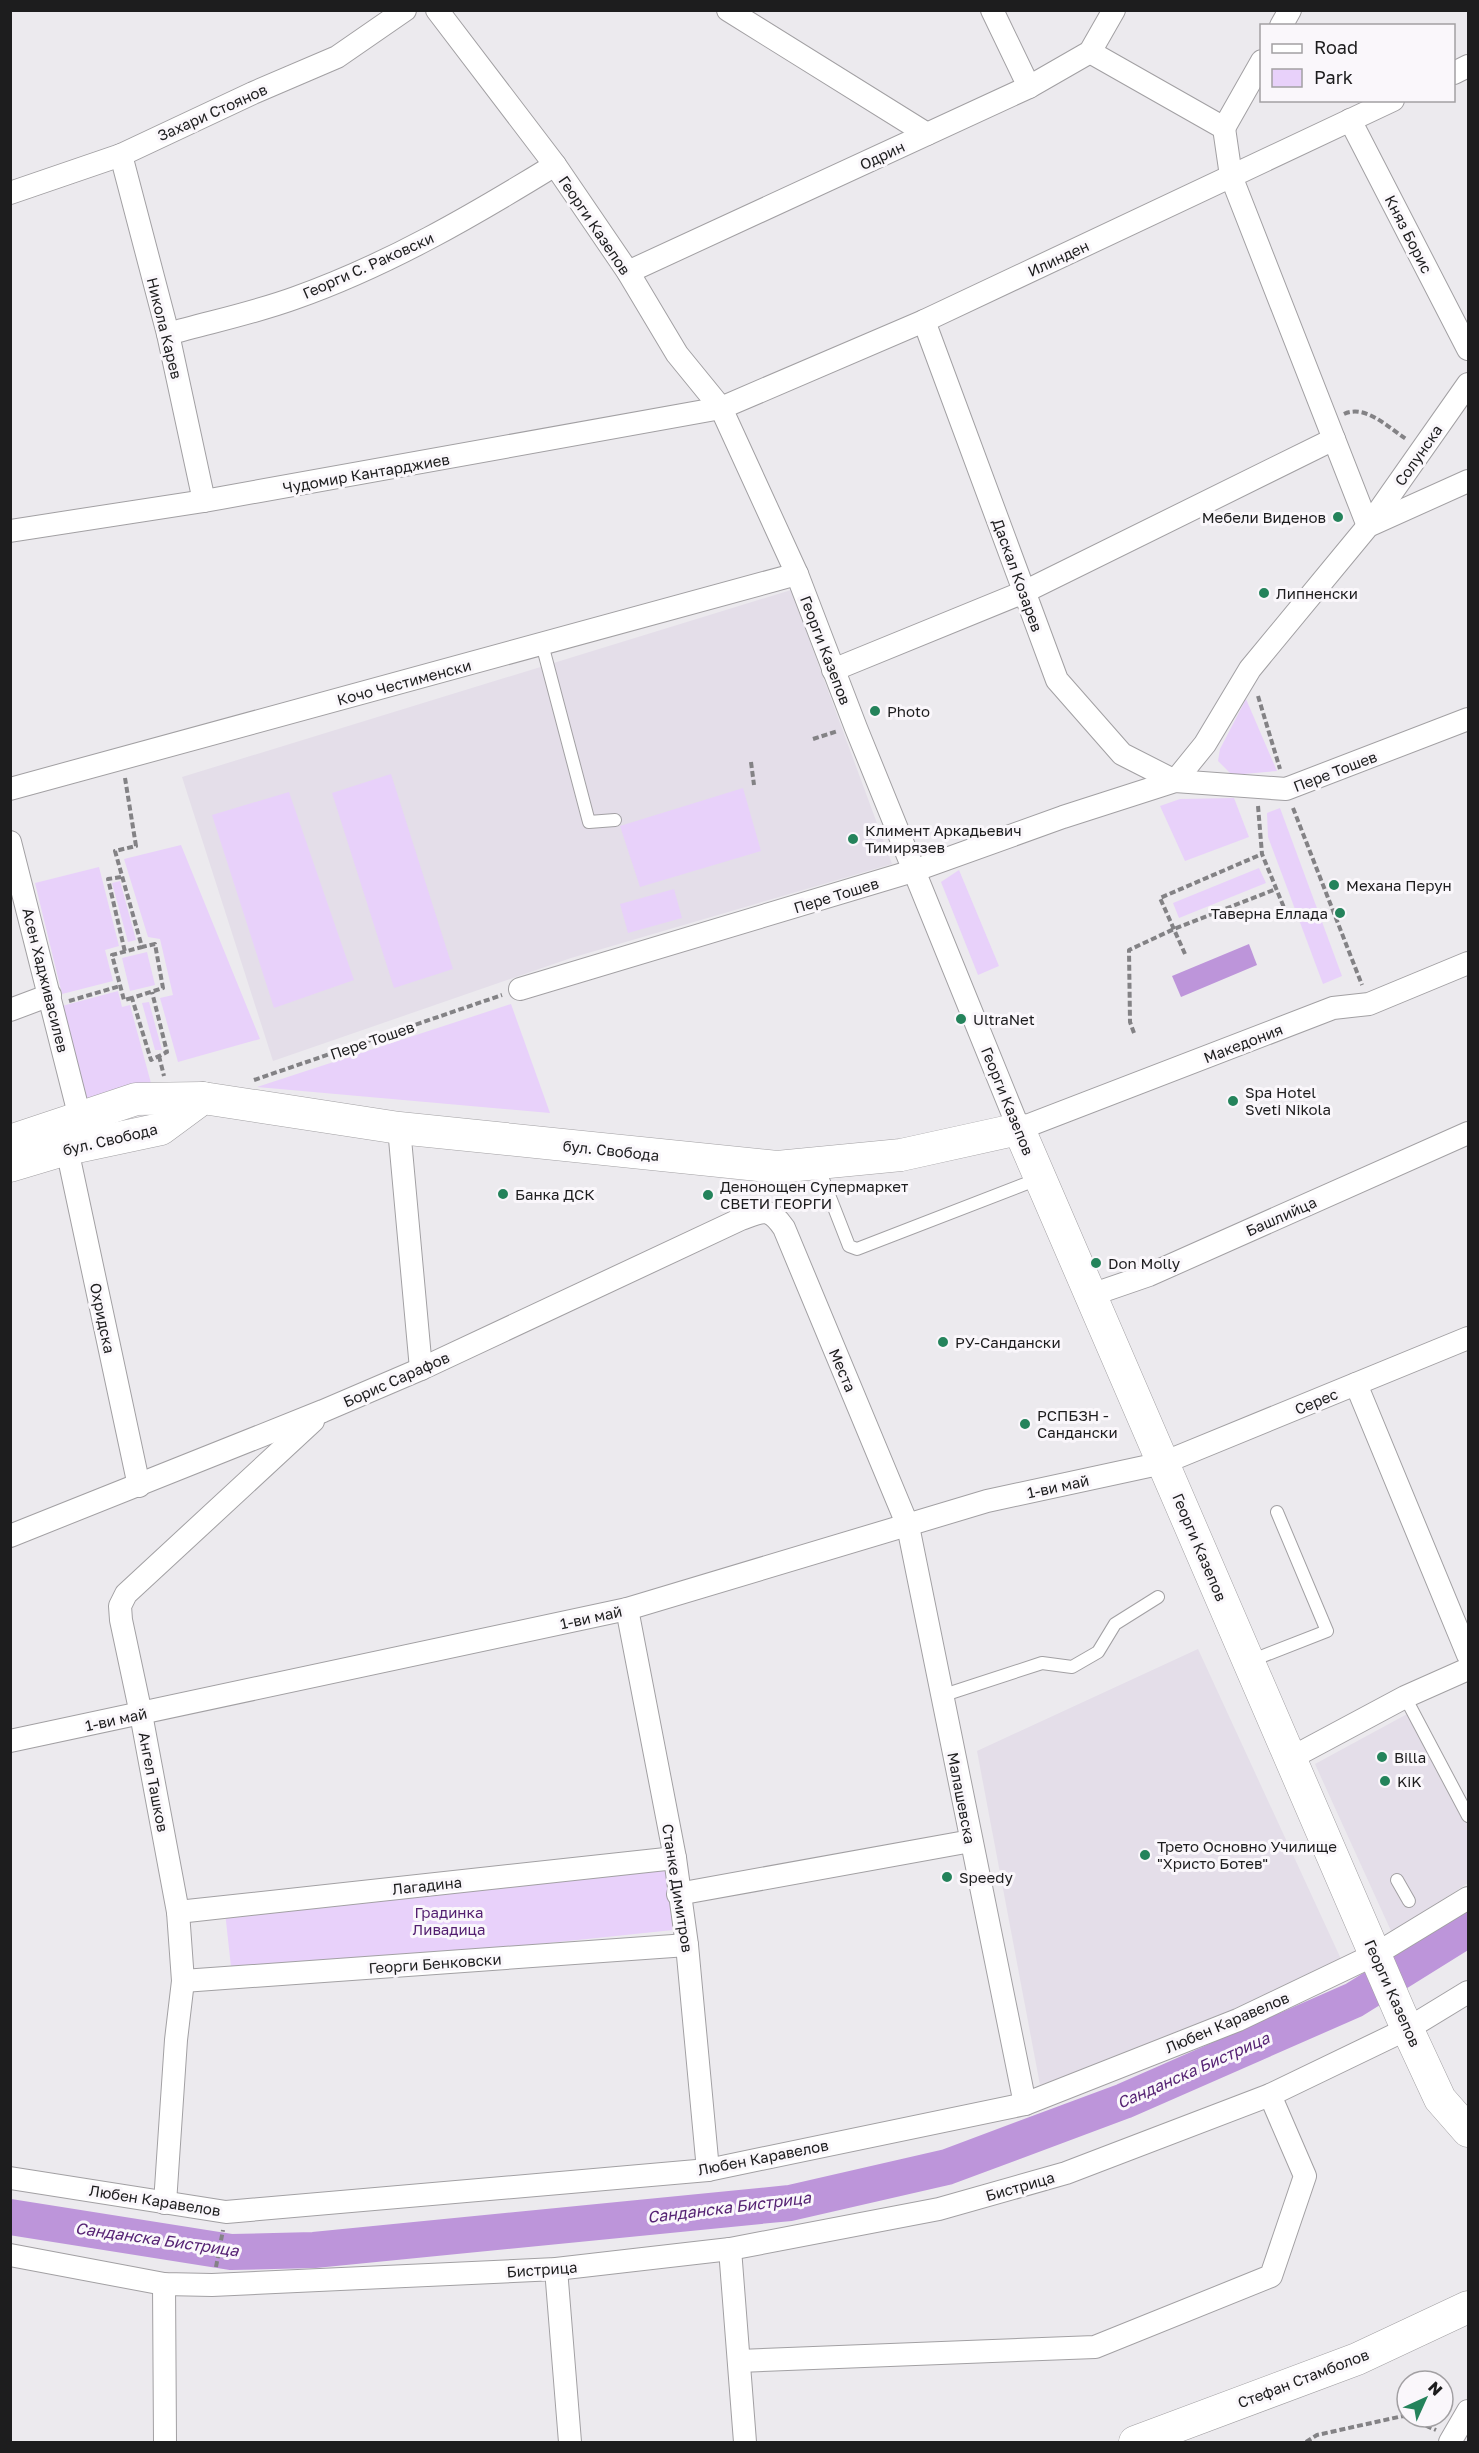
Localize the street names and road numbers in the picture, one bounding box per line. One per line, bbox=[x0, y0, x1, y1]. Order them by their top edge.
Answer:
street label: Захари Стоянов bbox=[154, 80, 270, 144]
street label: Одрин bbox=[857, 137, 907, 173]
street label: Георги Казепов bbox=[555, 172, 635, 278]
street label: Княз Борис bbox=[1382, 192, 1436, 276]
street label: Георги С. Раковски bbox=[300, 228, 436, 302]
street label: Илинден bbox=[1025, 236, 1091, 280]
street label: Никола Карев bbox=[144, 275, 186, 381]
street label: Солунска bbox=[1390, 421, 1446, 489]
street label: Чудомир Кантарджиев bbox=[281, 449, 451, 497]
street label: Даскал Козарев bbox=[989, 516, 1047, 634]
street label: Георги Казепов bbox=[797, 593, 855, 707]
street label: Кочо Честименски bbox=[335, 655, 473, 709]
street label: Пере Тошев bbox=[1291, 747, 1379, 795]
street label: Пере Тошев bbox=[791, 874, 881, 916]
street label: Асен Хадживасилев bbox=[19, 906, 73, 1054]
street label: Пере Тошев bbox=[328, 1017, 416, 1063]
street label: Македония bbox=[1201, 1020, 1285, 1066]
street label: Георги Казепов bbox=[978, 1044, 1038, 1158]
street label: бул. Свобода bbox=[61, 1119, 159, 1159]
street label: бул. Свобода bbox=[562, 1136, 660, 1164]
street label: Башлийца bbox=[1243, 1192, 1319, 1240]
street label: Охридска bbox=[87, 1281, 119, 1355]
street label: Места bbox=[826, 1346, 860, 1394]
street label: Борис Сарафов bbox=[340, 1348, 452, 1410]
street label: Серес bbox=[1292, 1384, 1340, 1418]
street label: 1-ви май bbox=[1025, 1471, 1091, 1501]
street label: Георги Казепов bbox=[1169, 1490, 1231, 1604]
street label: 1-ви май bbox=[558, 1602, 624, 1632]
street label: 1-ви май bbox=[83, 1704, 149, 1734]
street label: Ангел Ташков bbox=[135, 1731, 173, 1833]
street label: Малашевска bbox=[944, 1751, 980, 1845]
street label: Станке Димитров bbox=[659, 1823, 697, 1953]
street label: Лагадина bbox=[391, 1872, 463, 1898]
street label: Георги Казепов bbox=[1361, 1937, 1425, 2049]
street label: Георги Бенковски bbox=[368, 1949, 502, 1977]
street label: Любен Каравелов bbox=[1162, 1988, 1292, 2056]
street label: Любен Каравелов bbox=[696, 2136, 830, 2178]
street label: Бистрица bbox=[983, 2168, 1057, 2204]
street label: Любен Каравелов bbox=[88, 2181, 222, 2219]
street label: Бистрица bbox=[506, 2258, 578, 2280]
street label: Стефан Стамболов bbox=[1235, 2345, 1371, 2411]

